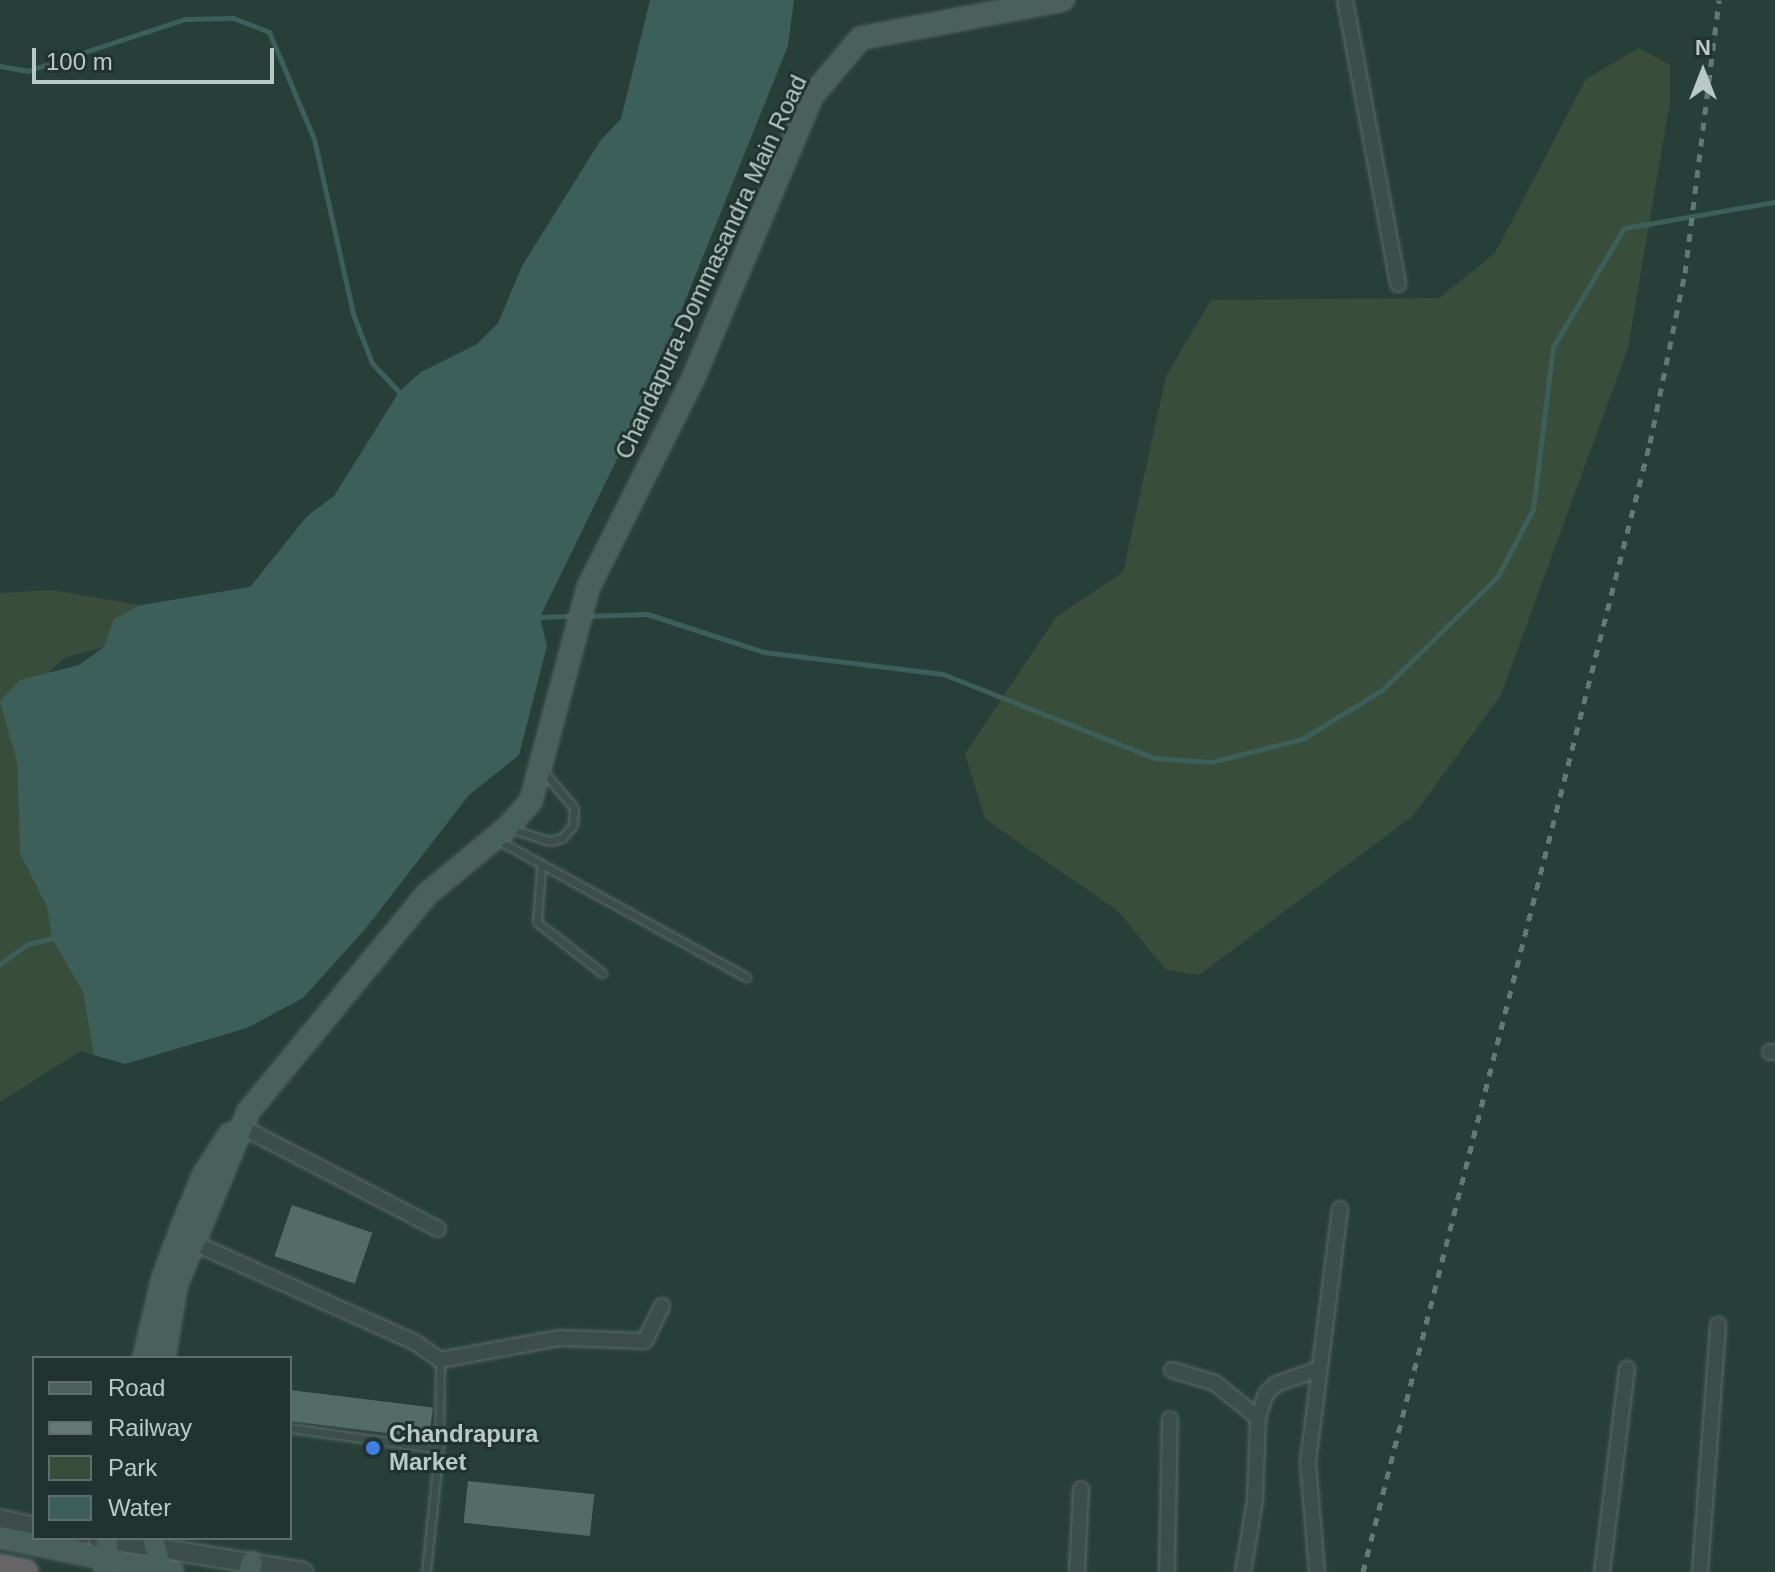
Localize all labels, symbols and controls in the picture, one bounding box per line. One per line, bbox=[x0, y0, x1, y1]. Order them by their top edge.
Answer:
scale bar bbox=[36, 32, 278, 82]
north arrow bbox=[1663, 32, 1743, 112]
text: N bbox=[1695, 35, 1711, 60]
text: 100 m bbox=[46, 48, 113, 75]
street label: Chandapura-Dommasandra Main Road bbox=[609, 70, 813, 464]
legend bbox=[32, 1356, 292, 1540]
text: Road bbox=[108, 1374, 165, 1401]
text: Railway bbox=[108, 1414, 192, 1441]
place label: Chandrapura Market bbox=[389, 1420, 538, 1476]
marker: Chandrapura Market bbox=[364, 1439, 382, 1457]
text: Park bbox=[108, 1454, 157, 1481]
text: Water bbox=[108, 1494, 171, 1521]

